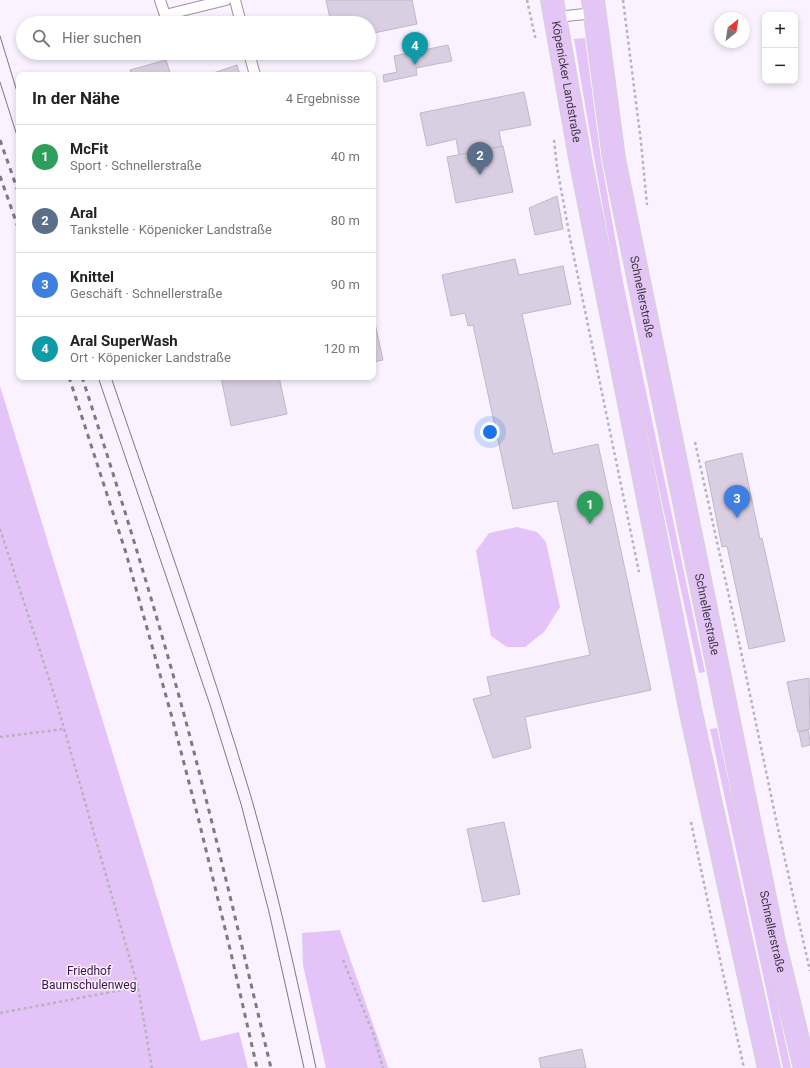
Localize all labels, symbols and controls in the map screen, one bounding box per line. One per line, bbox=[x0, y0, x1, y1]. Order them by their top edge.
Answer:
north arrow bbox=[714, 12, 750, 48]
map controls bbox=[762, 12, 798, 84]
button: + bbox=[762, 12, 798, 48]
search box bbox=[16, 16, 376, 60]
street label: Köpenicker Landstraße bbox=[549, 20, 584, 144]
icon: search bbox=[30, 27, 52, 49]
text: Hier suchen bbox=[62, 29, 141, 47]
pin: 4 bbox=[402, 32, 428, 65]
button: − bbox=[762, 48, 798, 84]
text: In der Nähe bbox=[32, 88, 120, 108]
text: 4 Ergebnisse bbox=[286, 91, 360, 106]
text: McFit bbox=[70, 140, 108, 158]
pin: 2 bbox=[467, 142, 493, 175]
text: 1 bbox=[41, 149, 49, 164]
text: 40 m bbox=[331, 149, 360, 164]
text: Sport · Schnellerstraße bbox=[70, 158, 201, 173]
text: Aral bbox=[70, 204, 97, 222]
text: 2 bbox=[41, 213, 49, 228]
text: 80 m bbox=[331, 213, 360, 228]
text: Tankstelle · Köpenicker Landstraße bbox=[70, 222, 272, 237]
street label: Schnellerstraße bbox=[627, 255, 657, 339]
text: Knittel bbox=[70, 268, 114, 286]
text: 3 bbox=[41, 277, 49, 292]
text: 90 m bbox=[331, 277, 360, 292]
text: Geschäft · Schnellerstraße bbox=[70, 286, 222, 301]
text: Aral SuperWash bbox=[70, 332, 178, 350]
text: 4 bbox=[41, 341, 49, 356]
text: 120 m bbox=[323, 341, 360, 356]
text: Ort · Köpenicker Landstraße bbox=[70, 350, 231, 365]
your location bbox=[480, 422, 500, 442]
pin: 3 bbox=[724, 485, 750, 518]
pin: 1 bbox=[577, 491, 603, 524]
street label: Schnellerstraße bbox=[692, 572, 722, 656]
street label: Schnellerstraße bbox=[757, 889, 788, 974]
park label: Friedhof Baumschulenweg bbox=[42, 964, 136, 992]

